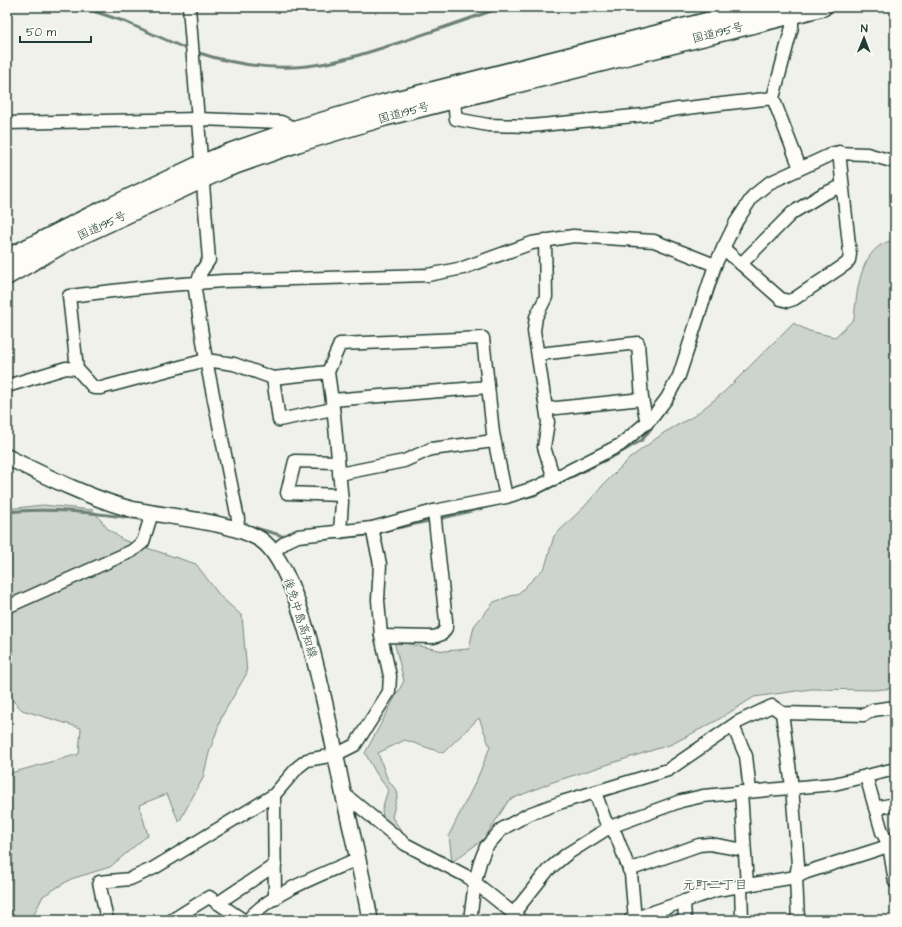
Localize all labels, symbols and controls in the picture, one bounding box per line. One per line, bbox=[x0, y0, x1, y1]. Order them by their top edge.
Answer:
scale bar bbox=[20, 18, 91, 44]
street label: 国道195号 bbox=[690, 18, 746, 48]
north arrow bbox=[844, 18, 884, 58]
text: N bbox=[861, 21, 868, 36]
text: 50 m bbox=[26, 24, 57, 41]
street label: 国道195号 bbox=[376, 98, 432, 128]
street label: 国道195号 bbox=[74, 207, 130, 245]
street label: 後免中島高知線 bbox=[279, 575, 321, 661]
district label: 元町二丁目 bbox=[682, 876, 748, 894]

